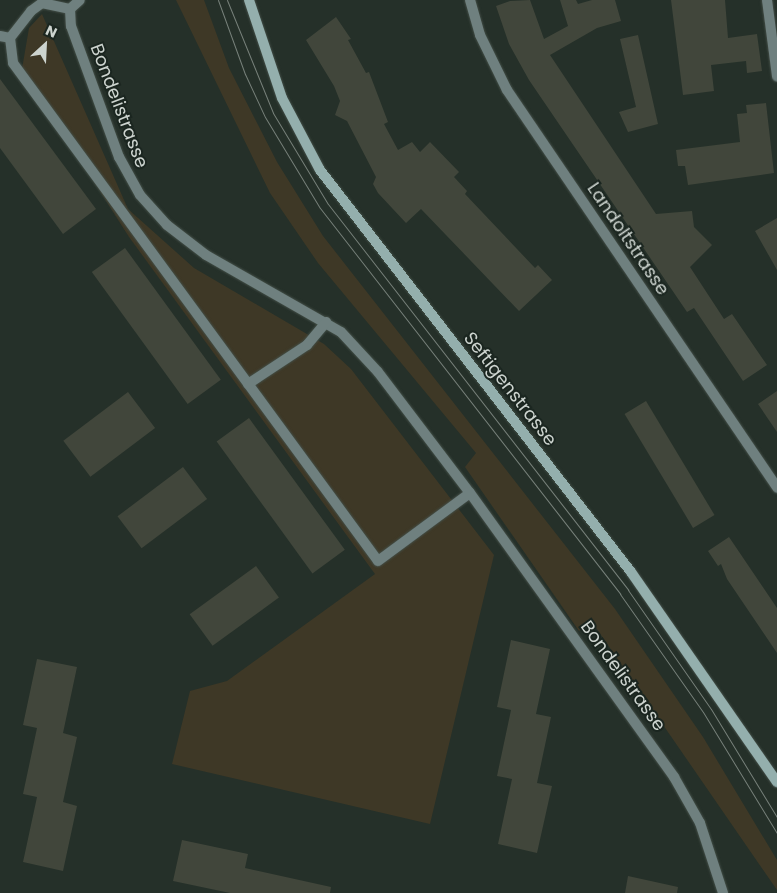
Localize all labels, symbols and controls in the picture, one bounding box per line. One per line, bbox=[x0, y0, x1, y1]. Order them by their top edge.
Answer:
north arrow bbox=[20, 20, 70, 70]
text: N bbox=[42, 20, 60, 43]
street label: Bondelistrasse bbox=[85, 41, 153, 171]
street label: Landoltstrasse bbox=[582, 179, 674, 299]
street label: Seftigenstrasse bbox=[459, 328, 561, 450]
street label: Bondelistrasse bbox=[576, 617, 670, 735]

